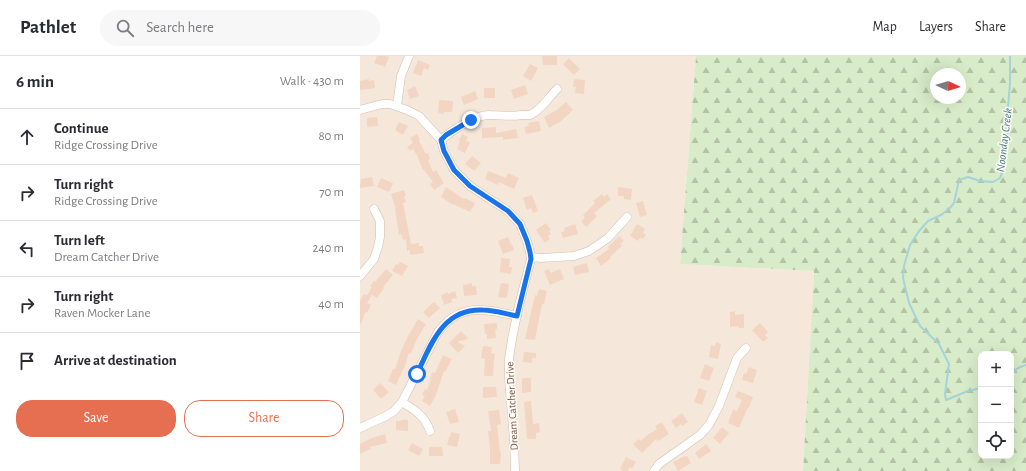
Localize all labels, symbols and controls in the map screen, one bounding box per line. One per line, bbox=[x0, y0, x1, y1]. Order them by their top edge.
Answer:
search box bbox=[100, 10, 380, 46]
icon: search bbox=[114, 17, 136, 39]
text: Pathlet bbox=[20, 18, 76, 37]
text: Search here bbox=[146, 20, 214, 35]
text: Map bbox=[872, 20, 897, 34]
text: Layers bbox=[919, 20, 953, 34]
text: Share bbox=[975, 20, 1006, 34]
north arrow bbox=[930, 68, 966, 104]
text: 6 min bbox=[16, 73, 54, 90]
text: Walk · 430 m bbox=[280, 75, 344, 88]
water label: Noonday Creek bbox=[994, 107, 1014, 173]
route end bbox=[462, 111, 480, 129]
text: Continue bbox=[54, 121, 109, 136]
icon: ahead bbox=[16, 126, 38, 148]
text: 80 m bbox=[318, 130, 344, 143]
text: Ridge Crossing Drive bbox=[54, 139, 158, 152]
text: Turn right bbox=[54, 177, 113, 192]
icon: right bbox=[16, 182, 38, 204]
text: 70 m bbox=[319, 186, 344, 199]
text: Ridge Crossing Drive bbox=[54, 195, 158, 208]
text: Turn left bbox=[54, 233, 105, 248]
icon: left bbox=[16, 238, 38, 260]
text: 240 m bbox=[312, 242, 344, 255]
text: Dream Catcher Drive bbox=[54, 251, 159, 264]
text: Turn right bbox=[54, 289, 113, 304]
icon: right bbox=[16, 294, 38, 316]
text: 40 m bbox=[318, 298, 344, 311]
text: Raven Mocker Lane bbox=[54, 307, 150, 320]
icon: arrive bbox=[16, 350, 38, 372]
map controls bbox=[978, 351, 1014, 459]
button: + bbox=[978, 351, 1014, 387]
text: Arrive at destination bbox=[54, 353, 177, 368]
street label: Dream Catcher Drive bbox=[504, 361, 520, 451]
route start bbox=[408, 365, 426, 383]
button: − bbox=[978, 387, 1014, 423]
button: Save bbox=[16, 400, 176, 437]
button: Share bbox=[184, 400, 344, 437]
button: locate bbox=[978, 423, 1014, 459]

